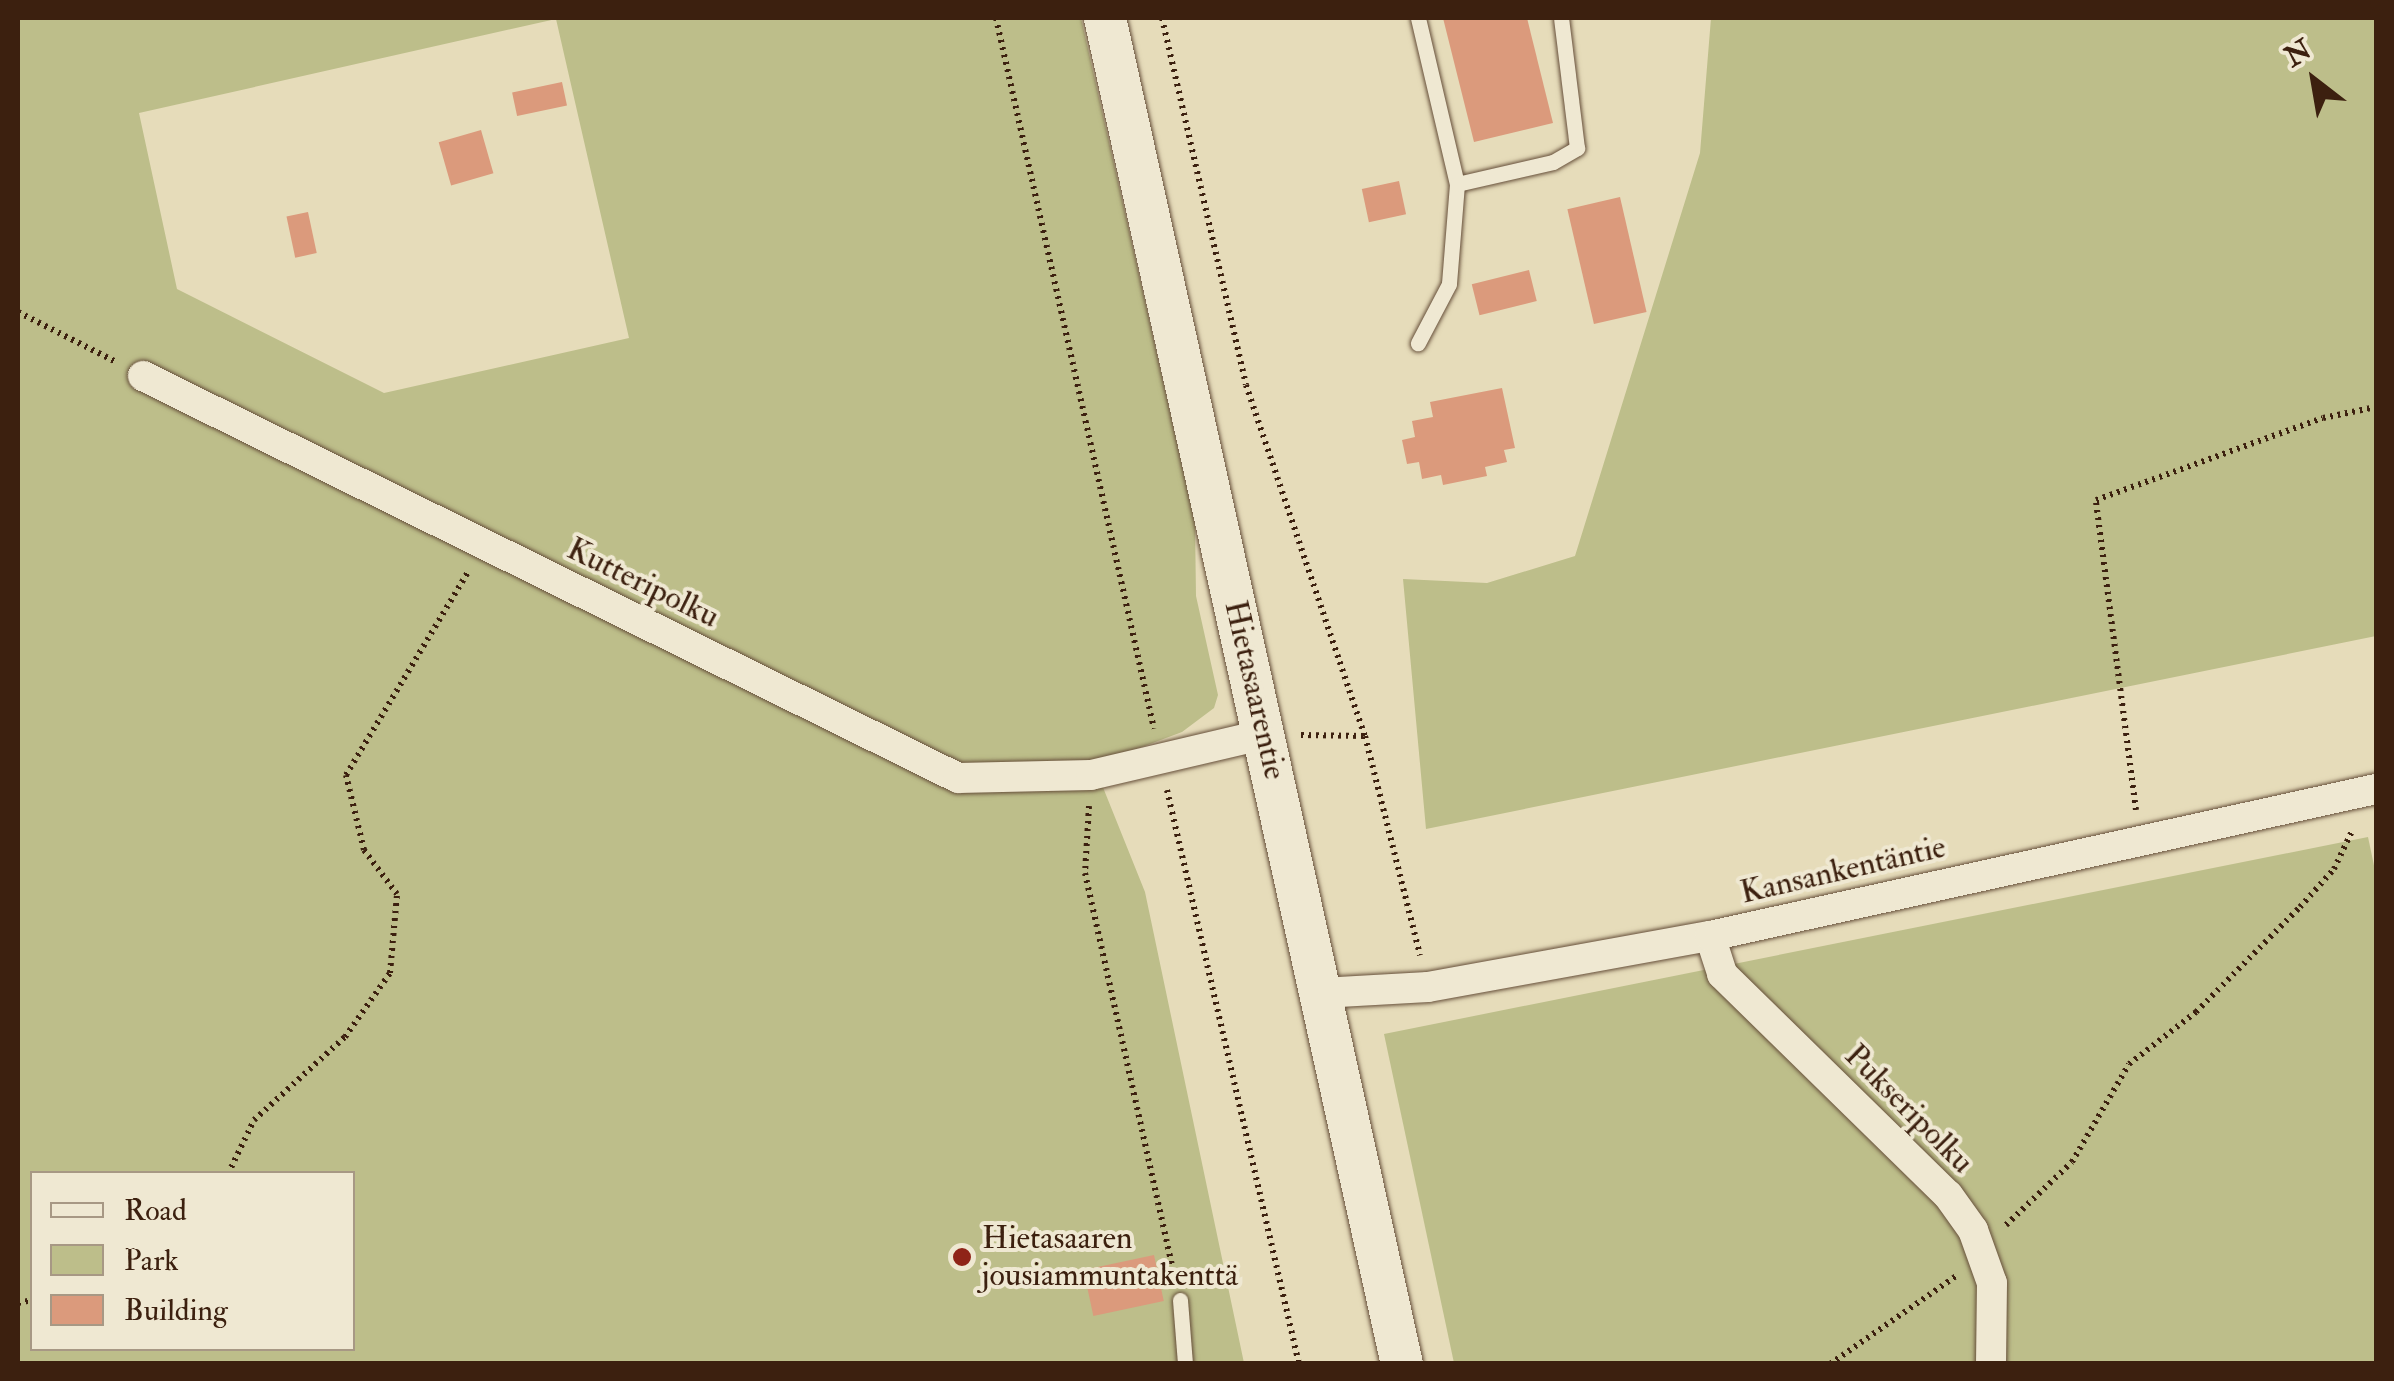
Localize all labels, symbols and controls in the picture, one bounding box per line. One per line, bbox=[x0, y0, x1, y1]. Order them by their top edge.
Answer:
north arrow bbox=[2264, 30, 2364, 130]
text: N bbox=[2279, 32, 2318, 75]
street label: Kutteripolku bbox=[561, 530, 725, 636]
street label: Hietasaarentie bbox=[1216, 597, 1294, 783]
street label: Kansankentäntie bbox=[1737, 828, 1949, 912]
street label: Pukseripolku bbox=[1837, 1037, 1981, 1181]
legend bbox=[30, 1171, 355, 1351]
text: Road bbox=[124, 1192, 187, 1229]
place label: Hietasaaren jousiammuntakenttä bbox=[982, 1220, 1238, 1295]
text: Park bbox=[124, 1242, 179, 1279]
marker: Hietasaaren jousiammuntakenttä bbox=[951, 1246, 973, 1268]
text: Building bbox=[124, 1292, 228, 1329]

